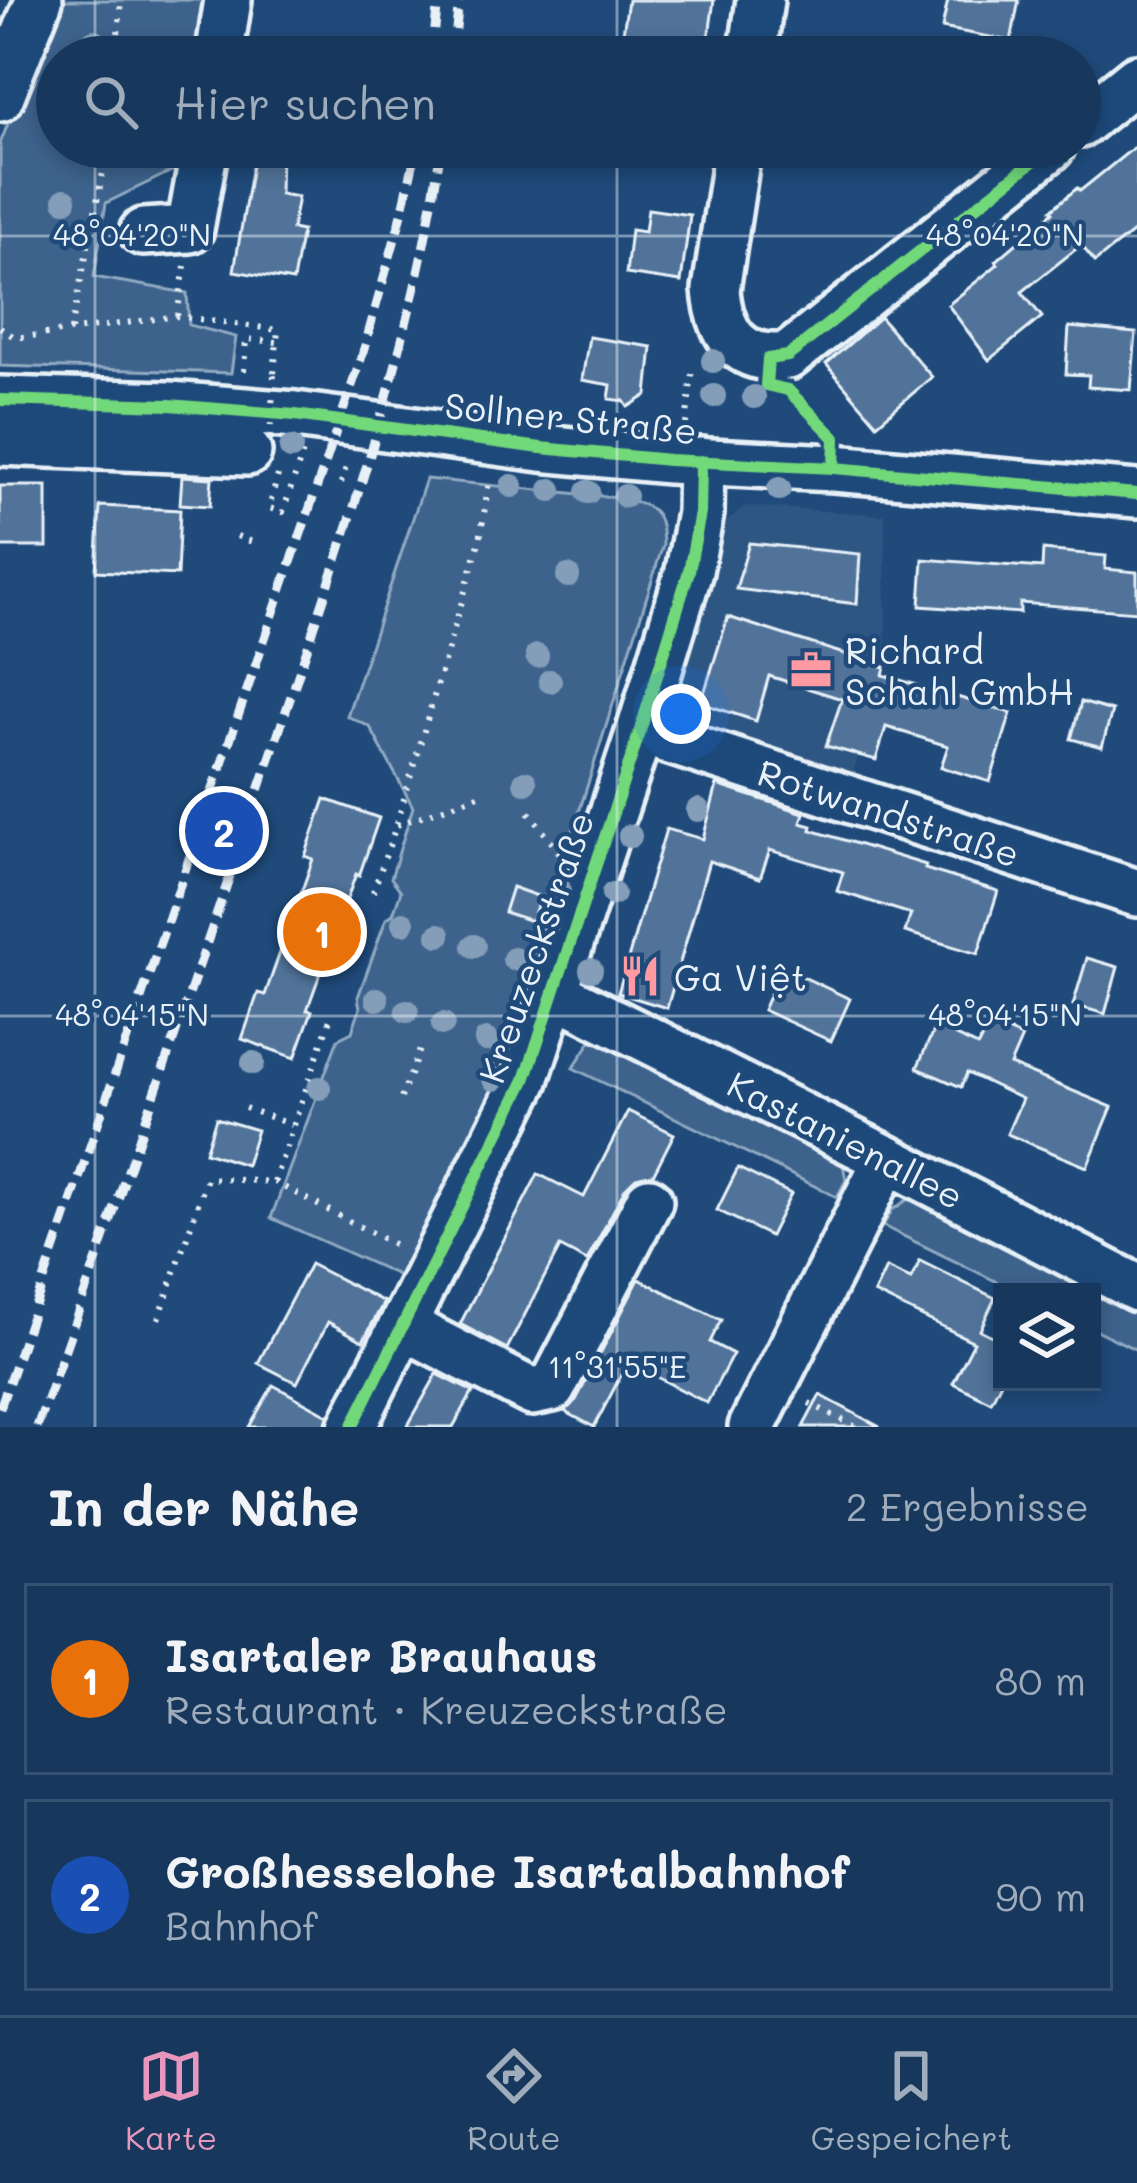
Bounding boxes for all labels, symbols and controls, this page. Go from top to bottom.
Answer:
search box [36,36,1101,168]
icon: search [78,69,144,135]
text: Hier suchen [174,73,436,131]
text: 48°04'20"N [53,214,211,254]
text: 48°04'20"N [926,214,1084,254]
street label: Sollner Straße [443,380,699,454]
place label: Richard Schahl GmbH [845,626,1074,714]
office icon: Richard Schahl GmbH [788,647,834,693]
your location [651,684,711,744]
street label: Rotwandstraße [752,748,1026,876]
pin: 2 [185,786,263,876]
street label: Kreuzeckstraße [467,805,603,1089]
pin: 1 [283,887,361,977]
restaurant icon: Ga Việt [617,953,663,999]
place label: Ga Việt [674,953,807,1000]
text: 48°04'15"N [55,994,209,1034]
text: 48°04'15"N [928,994,1082,1034]
street label: Kastanienallee [720,1059,972,1219]
map controls [993,1283,1101,1391]
button: layers [993,1283,1101,1391]
text: 11°31'55"E [548,1346,686,1386]
text: In der Nähe [48,1472,359,1539]
text: 2 Ergebnisse [846,1480,1089,1531]
text: Isartaler Brauhaus [165,1625,597,1683]
text: 1 [81,1654,99,1705]
text: 80 m [995,1654,1086,1705]
text: Restaurant · Kreuzeckstraße [165,1683,728,1734]
text: Großhesselohe Isartalbahnhof [165,1841,850,1899]
text: 2 [79,1870,101,1921]
text: 90 m [995,1870,1086,1921]
text: Bahnhof [165,1899,317,1950]
tab: Karte [125,2043,217,2158]
tab: Route [467,2043,561,2158]
tab: Gespeichert [811,2043,1012,2158]

